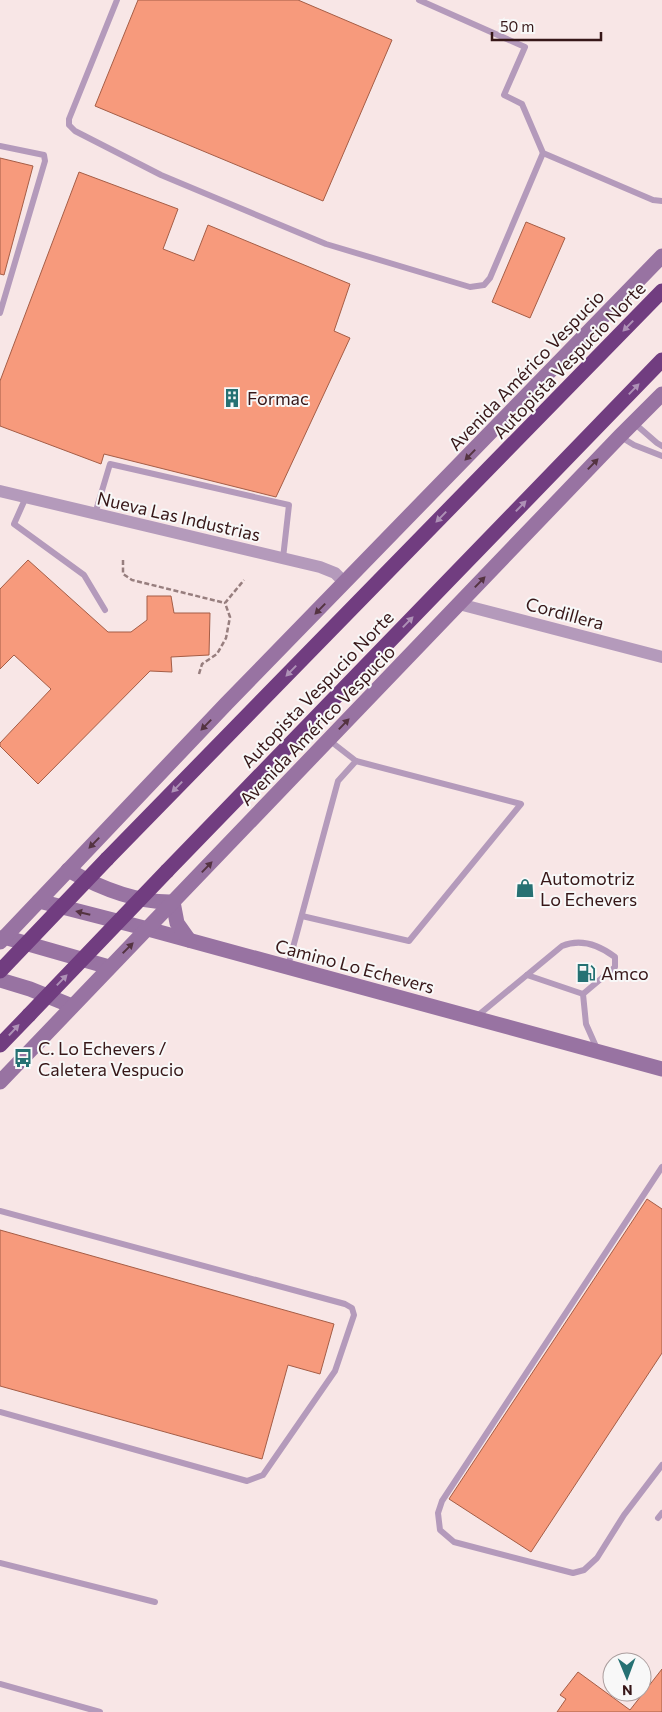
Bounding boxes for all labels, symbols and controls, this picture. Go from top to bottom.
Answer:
scale bar [492,10,601,42]
text: 50 m [500,17,534,35]
street label: Autopista Vespucio Norte [488,277,650,443]
street label: Avenida Américo Vespucio [444,285,608,455]
one-way arrow [622,319,634,331]
one-way arrow [628,383,640,395]
building icon: Formac [221,387,243,409]
place label: Formac [247,387,309,409]
one-way arrow [464,448,476,460]
one-way arrow [587,458,599,470]
street label: Nueva Las Industrias [95,487,263,545]
one-way arrow [515,500,527,512]
one-way arrow [435,511,447,523]
one-way arrow [474,576,486,588]
street label: Cordillera [523,592,607,634]
one-way arrow [314,603,326,615]
street label: Autopista Vespucio Norte [236,606,398,772]
one-way arrow [402,617,414,629]
street label: Avenida Américo Vespucio [235,640,399,810]
one-way arrow [285,665,297,677]
one-way arrow [201,719,213,731]
one-way arrow [338,719,350,731]
one-way arrow [172,781,184,793]
one-way arrow [88,837,100,849]
one-way arrow [201,861,213,873]
place label: Automotriz Lo Echevers [540,867,637,910]
shop icon: Automotriz Lo Echevers [514,877,536,899]
one-way arrow [76,908,91,916]
street label: Camino Lo Echevers [273,934,437,998]
one-way arrow [122,942,134,954]
fuel station icon: Amco [575,962,597,984]
place label: Amco [601,962,649,984]
one-way arrow [56,974,68,986]
one-way arrow [8,1025,20,1037]
place label: C. Lo Echevers / Caletera Vespucio [38,1037,184,1080]
bus stop icon: C. Lo Echevers / Caletera Vespucio [12,1047,34,1069]
north arrow [602,1652,652,1702]
text: N [622,1682,633,1699]

